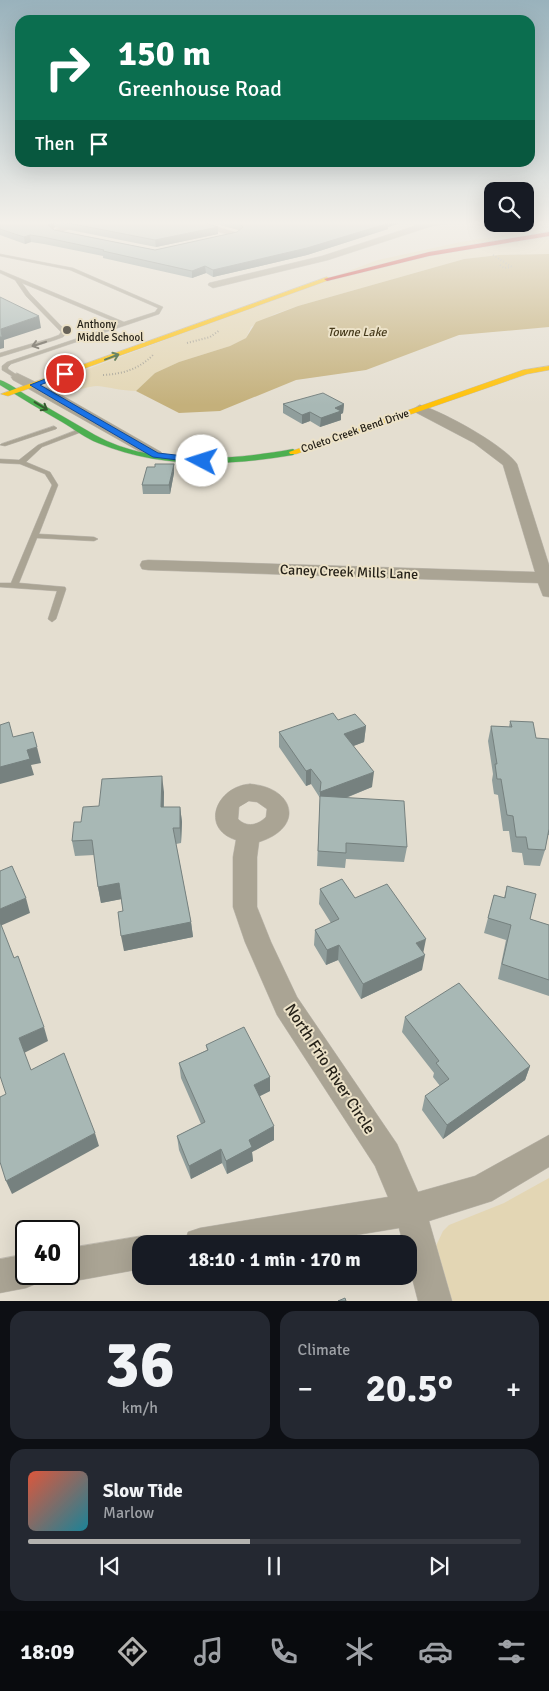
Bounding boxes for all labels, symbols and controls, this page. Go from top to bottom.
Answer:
text: 150 m [118,32,211,75]
icon: right [35,35,100,100]
text: Greenhouse Road [118,75,282,102]
icon: arrive [85,130,113,158]
text: Then [35,132,75,156]
map controls [484,182,534,232]
button: search [484,182,534,232]
place label: Anthony Middle School [77,318,144,344]
marker: Anthony Middle School [61,324,73,336]
water label: Towne Lake [328,325,387,340]
one-way arrow [32,340,47,349]
one-way arrow [104,352,119,361]
pin [44,353,86,395]
icon: arrive [51,360,79,388]
one-way arrow [33,401,48,411]
street label: Coleto Creek Bend Drive [299,406,411,456]
position arrow [175,434,227,486]
street label: Caney Creek Mills Lane [280,561,418,583]
street label: North Frio River Circle [280,1000,380,1138]
speed limit sign: 40 [15,1220,80,1285]
text: 18:10 · 1 min · 170 m [188,1248,361,1272]
text: 36 [105,1325,175,1405]
text: Climate [298,1340,350,1360]
text: 20.5° [365,1365,453,1412]
text: − [298,1372,313,1406]
text: + [506,1372,521,1406]
text: km/h [122,1398,158,1418]
text: Slow Tide [103,1479,183,1503]
text: Marlow [103,1503,154,1523]
icon: previous [96,1552,124,1580]
icon: pause [260,1552,288,1580]
icon: next [425,1552,453,1580]
icon: directions [115,1634,150,1669]
icon: music [191,1634,226,1669]
icon: phone [266,1634,301,1669]
icon: climate [342,1634,377,1669]
icon: car [418,1634,453,1669]
icon: filters [494,1634,529,1669]
text: 18:09 [20,1638,74,1665]

